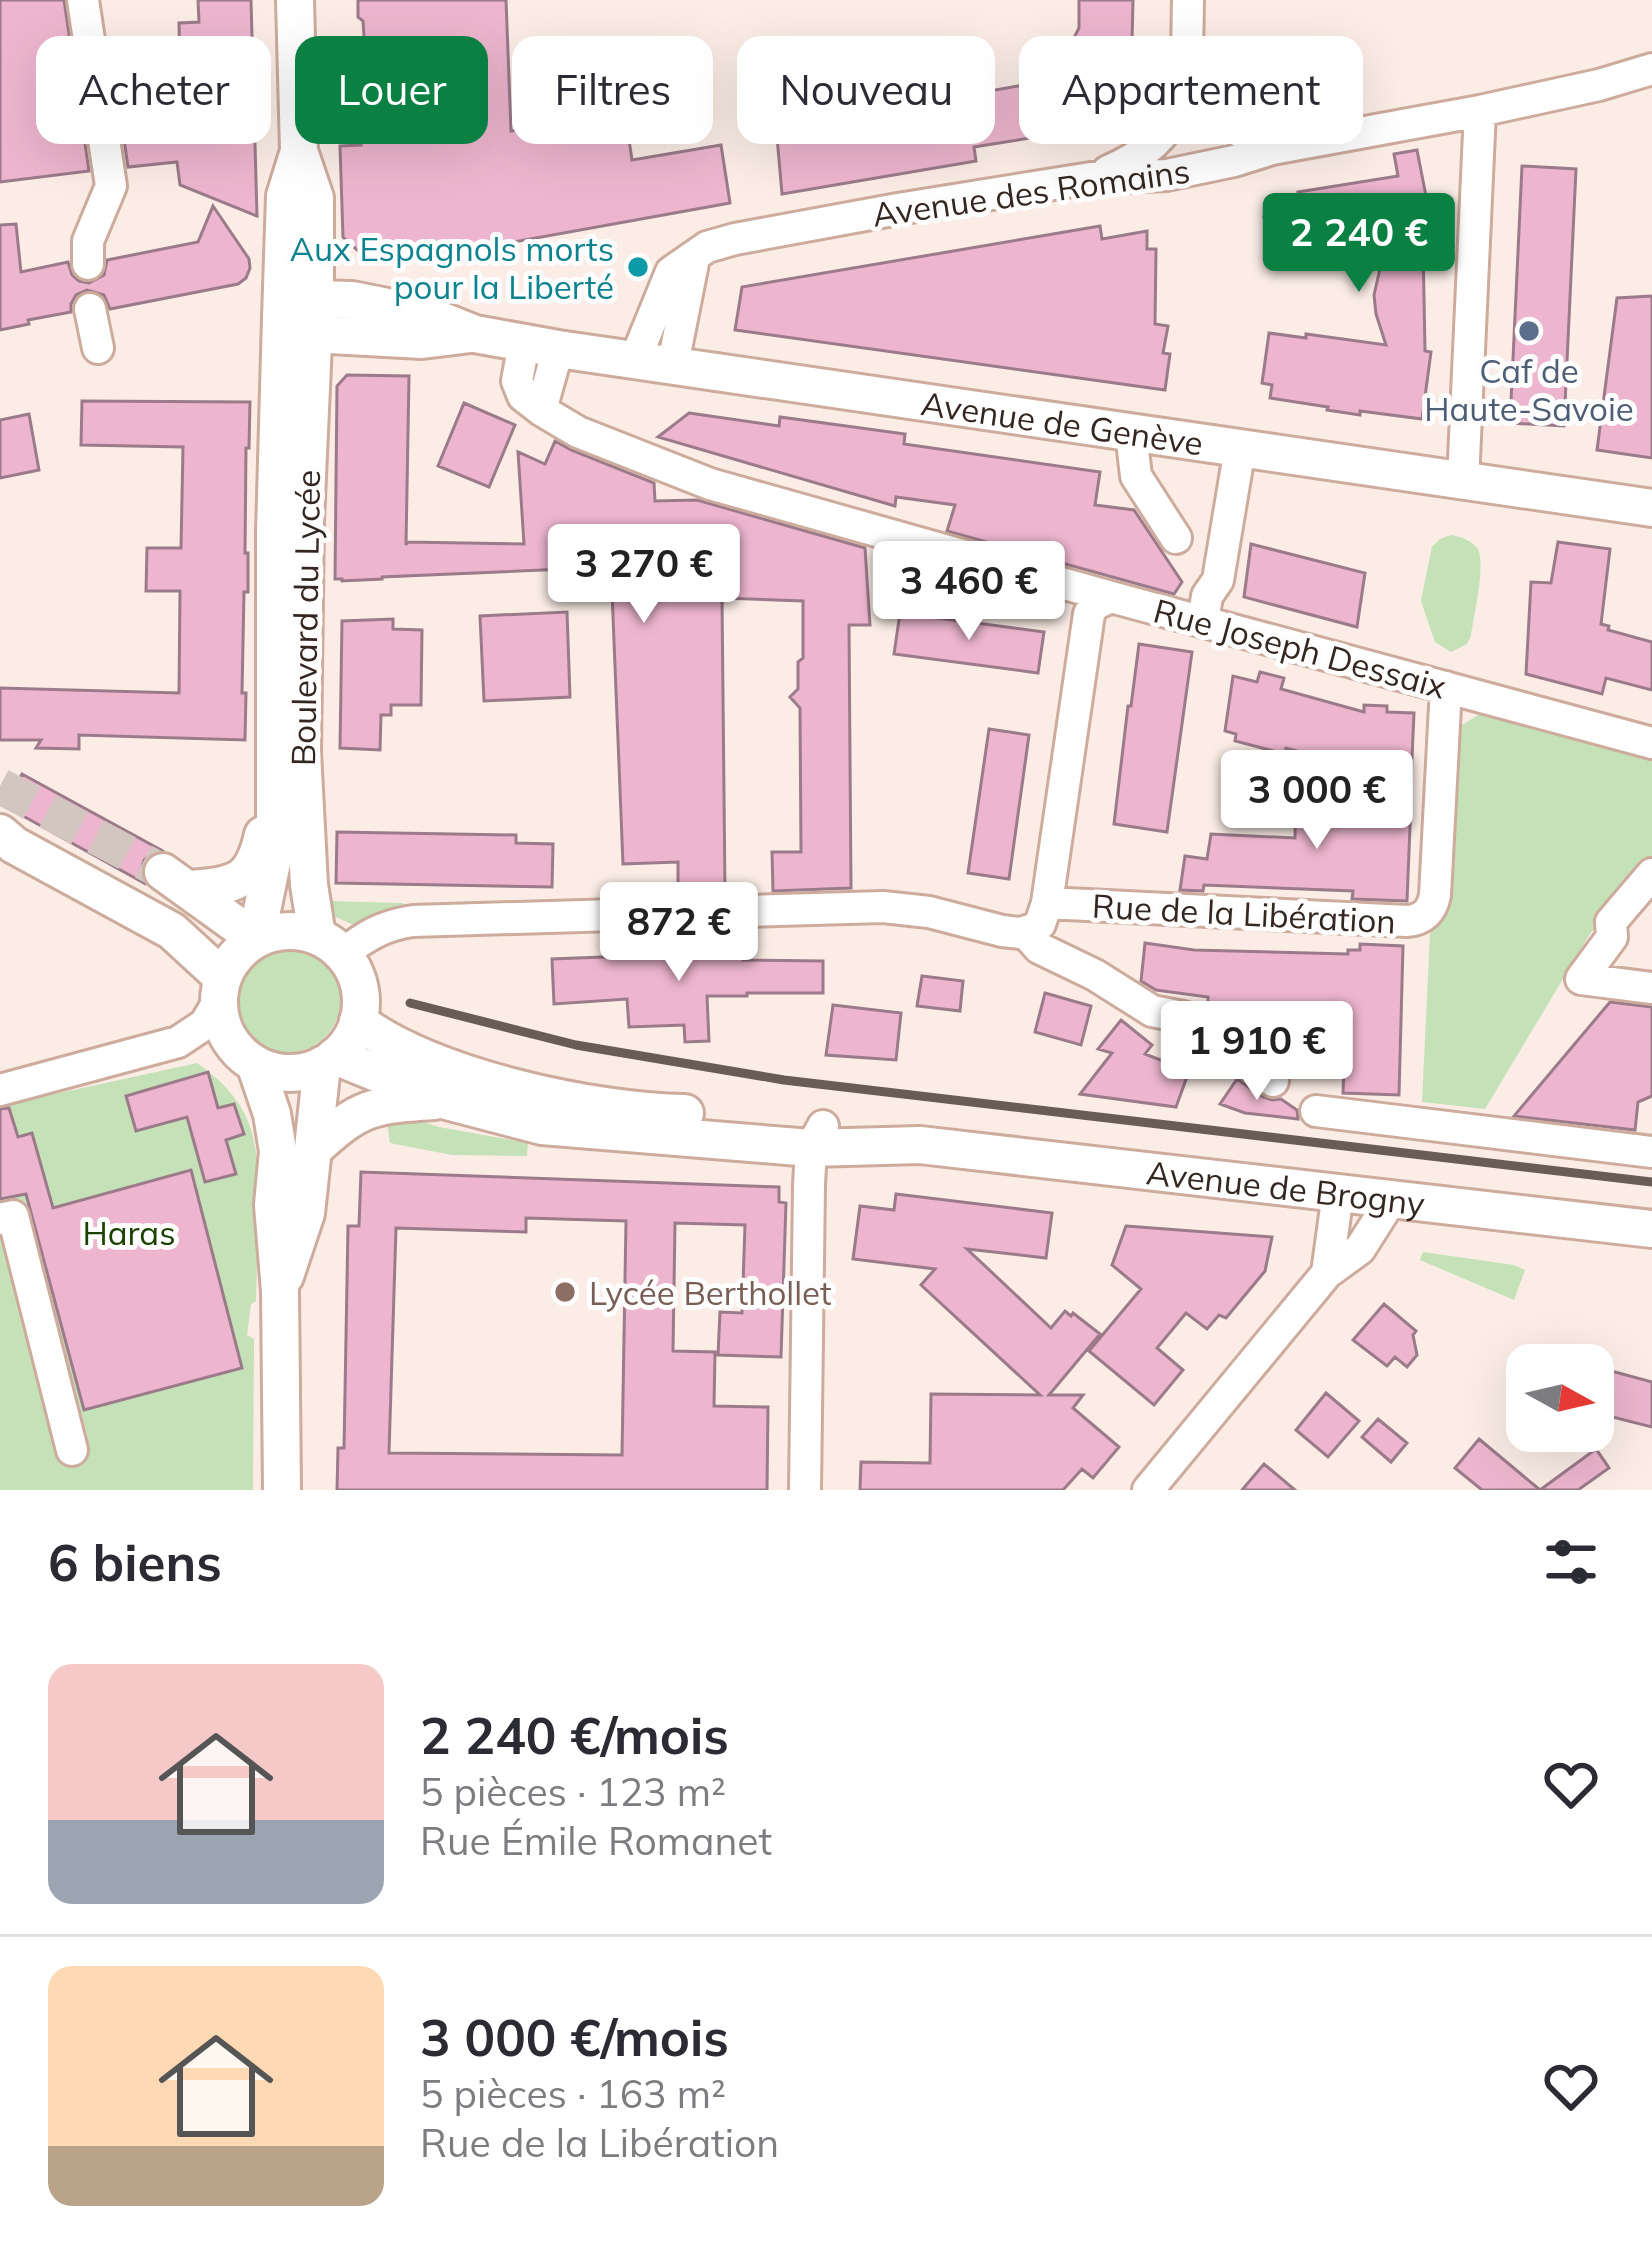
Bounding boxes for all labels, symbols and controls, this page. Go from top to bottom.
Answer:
chip: Acheter [36,36,271,144]
chip: Louer [295,36,488,144]
chip: Filtres [512,36,713,144]
chip: Nouveau [737,36,995,144]
chip: Appartement [1019,36,1363,144]
street label: Avenue des Romains [870,149,1192,235]
pin: 2 240 € [1248,193,1470,295]
text: 2 240 € [1290,207,1428,256]
place label: Aux Espagnols morts pour la Liberté [290,228,614,307]
marker: Aux Espagnols morts pour la Liberté [625,254,651,280]
marker: Caf de Haute-Savoie [1516,318,1542,344]
place label: Caf de Haute-Savoie [1424,350,1634,429]
street label: Avenue de Genève [919,382,1206,463]
street label: Boulevard du Lycée [282,470,328,766]
pin: 3 270 € [533,524,755,626]
text: 3 270 € [575,538,713,587]
pin: 3 460 € [858,541,1080,643]
text: 3 460 € [900,555,1038,604]
street label: Rue Joseph Dessaix [1149,589,1451,707]
pin: 3 000 € [1206,750,1428,852]
text: 3 000 € [1248,764,1386,813]
pin: 872 € [595,882,763,984]
street label: Rue de la Libération [1091,885,1397,941]
text: 872 € [627,896,731,945]
pin: 1 910 € [1146,1001,1368,1103]
text: 1 910 € [1188,1015,1326,1064]
street label: Avenue de Brogny [1144,1151,1427,1223]
park label: Haras [82,1212,176,1253]
place label: Lycée Berthollet [589,1272,832,1313]
marker: Lycée Berthollet [552,1279,578,1305]
north arrow [1506,1344,1614,1452]
map controls [1506,1344,1614,1452]
icon: filters [1538,1529,1604,1595]
text: 6 biens [48,1530,222,1594]
text: 2 240 €/mois [420,1703,729,1767]
icon: home [144,1712,288,1856]
icon: heart [1538,1751,1604,1817]
text: 5 pièces · 123 m² [420,1767,726,1816]
text: Rue Émile Romanet [420,1816,772,1865]
text: 3 000 €/mois [420,2005,729,2069]
icon: home [144,2014,288,2158]
icon: heart [1538,2053,1604,2119]
text: 5 pièces · 163 m² [420,2069,726,2118]
text: Rue de la Libération [420,2118,779,2167]

